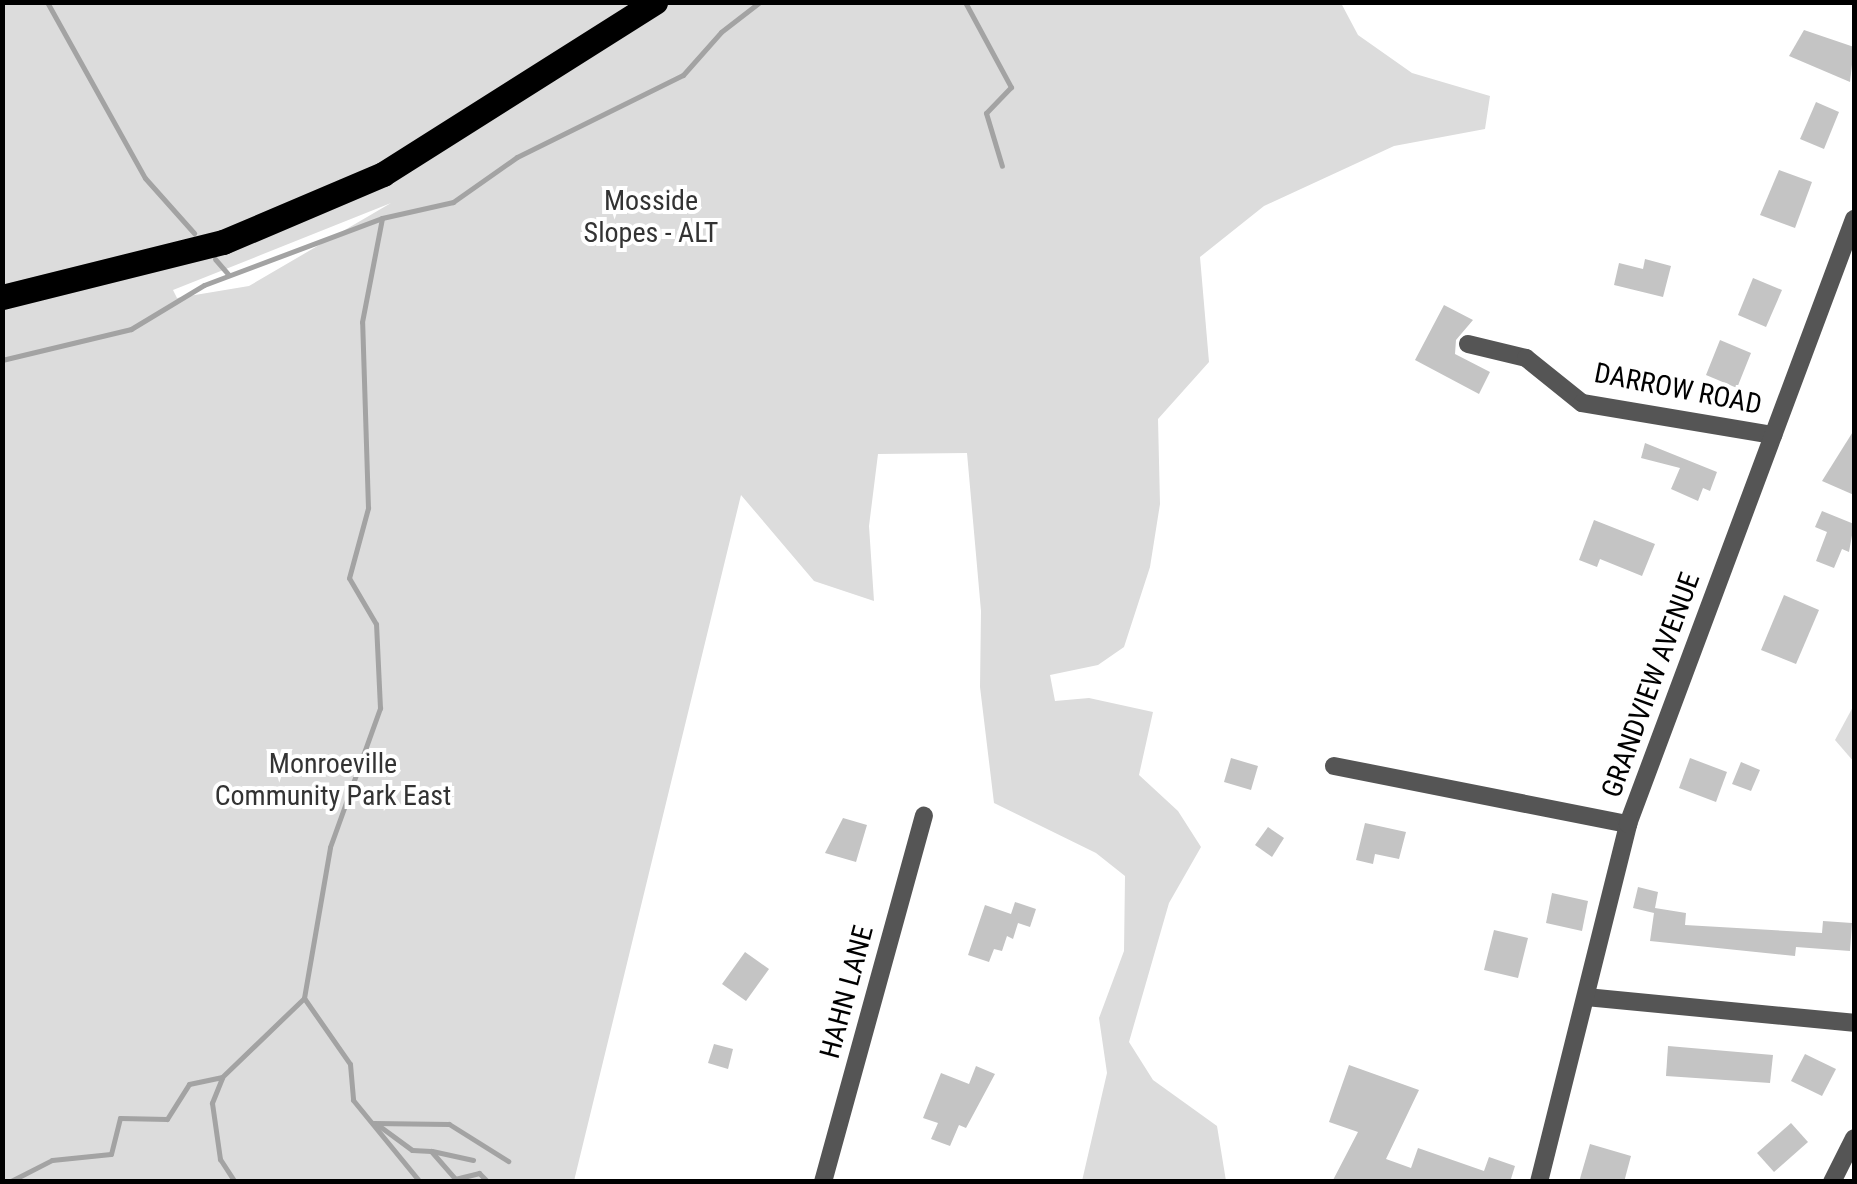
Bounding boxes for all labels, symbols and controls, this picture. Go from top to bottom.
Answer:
park label: Mosside Slopes - ALT [584,184,718,250]
street label: DARROW ROAD [1592,356,1764,422]
street label: GRANDVIEW AVENUE [1595,568,1707,802]
park label: Monroeville Community Park East [215,747,451,813]
street label: HAHN LANE [813,922,881,1062]

